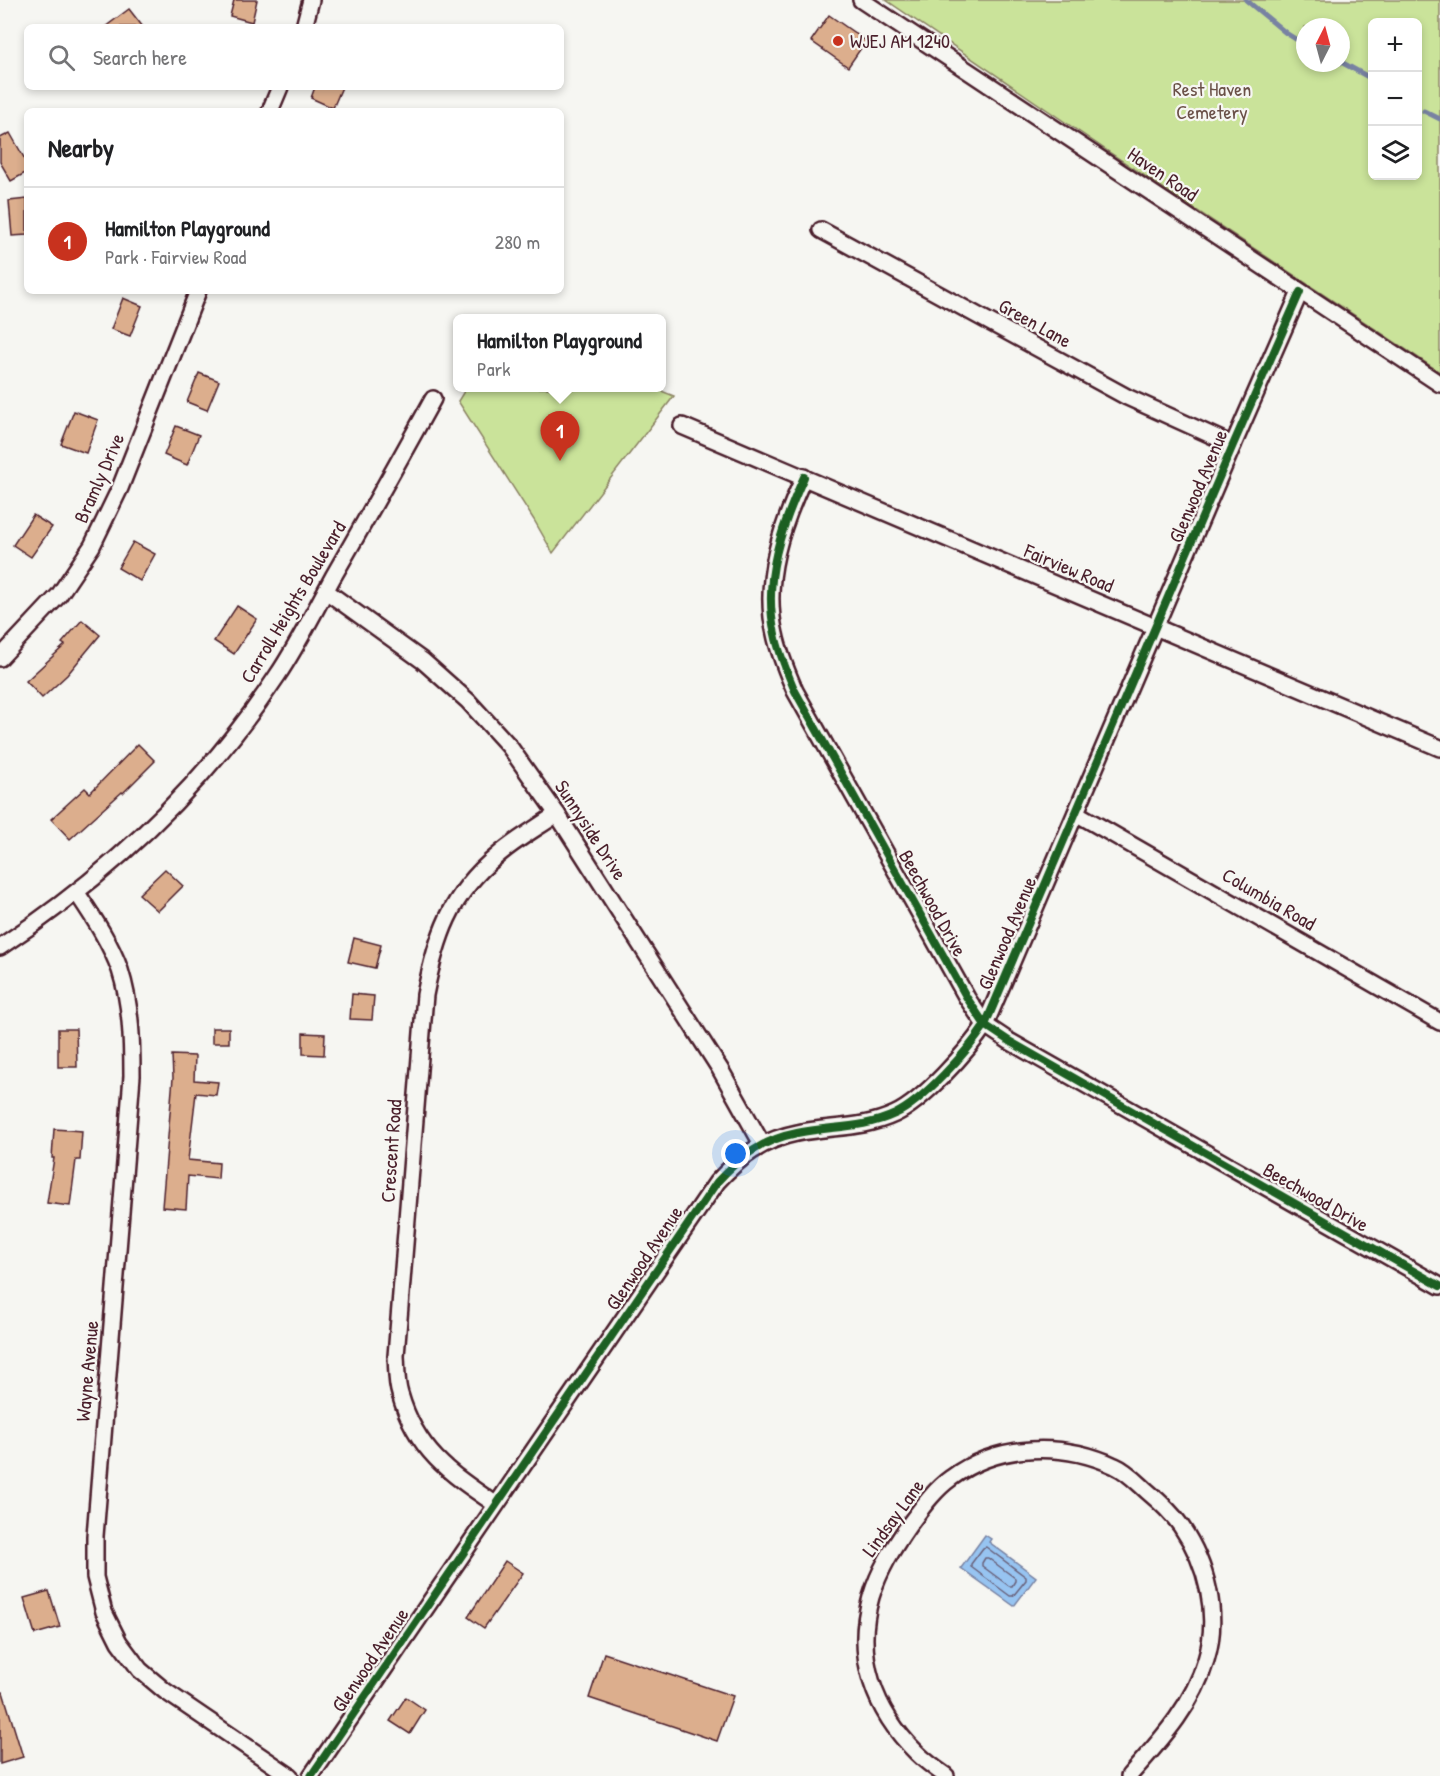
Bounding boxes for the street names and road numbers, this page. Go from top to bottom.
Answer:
street label: Haven Road [1123,140,1204,207]
street label: Green Lane [994,292,1076,354]
street label: Glenwood Avenue [1162,425,1234,547]
street label: Bramly Drive [67,429,130,527]
street label: Carroll Heights Boulevard [233,516,352,688]
street label: Fairview Road [1019,536,1118,599]
street label: Sunnyside Drive [549,775,634,885]
street label: Beechwood Drive [893,845,974,961]
street label: Columbia Road [1218,861,1321,936]
street label: Glenwood Avenue [971,872,1043,994]
street label: Crescent Road [373,1098,408,1203]
street label: Beechwood Drive [1259,1155,1374,1238]
street label: Glenwood Avenue [599,1200,688,1315]
street label: Wayne Avenue [69,1319,104,1422]
street label: Lindsay Lane [855,1473,930,1562]
street label: Glenwood Avenue [325,1602,414,1717]

